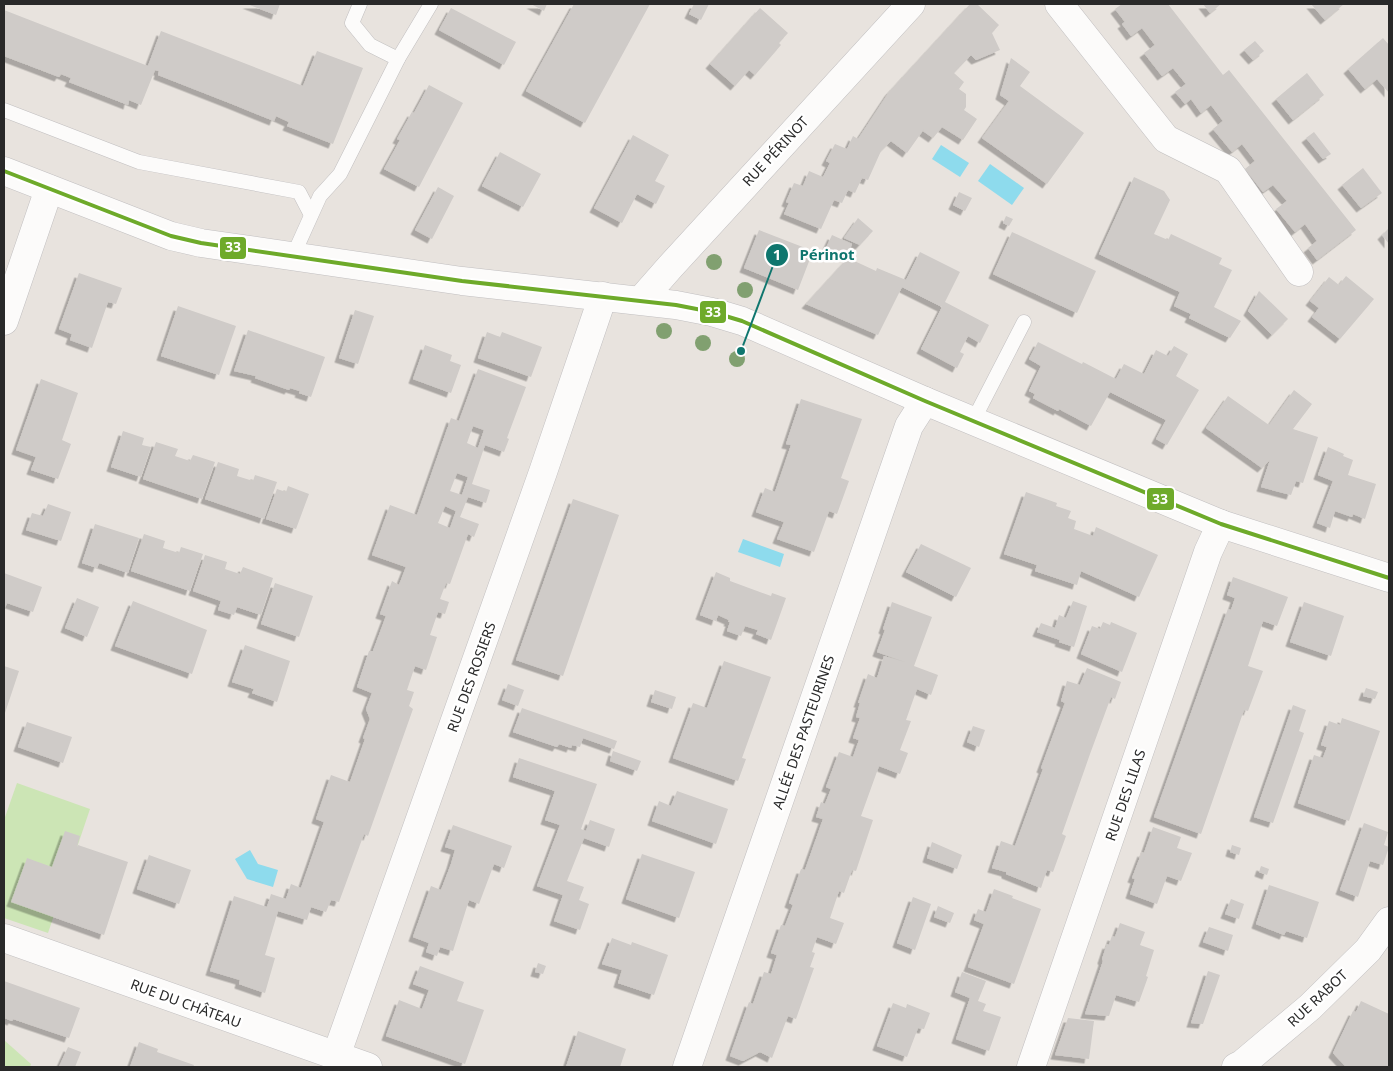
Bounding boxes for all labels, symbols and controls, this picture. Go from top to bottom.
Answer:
street label: RUE PÉRINOT [738,112,812,190]
line badge: 33 [219,236,247,260]
text: 33 [225,237,241,256]
callout: Périnot [764,240,864,270]
text: 1 [773,244,781,264]
text: Périnot [799,244,855,264]
line badge: 33 [699,300,727,324]
text: 33 [705,302,721,321]
line badge: 33 [1146,487,1175,511]
text: 33 [1152,489,1168,508]
street label: RUE DES ROSIERS [442,619,500,735]
street label: ALLÉE DES PASTEURINES [768,652,838,812]
street label: RUE DES LILAS [1100,746,1150,843]
street label: RUE RABOT [1283,965,1351,1031]
street label: RUE DU CHÂTEAU [128,974,244,1032]

